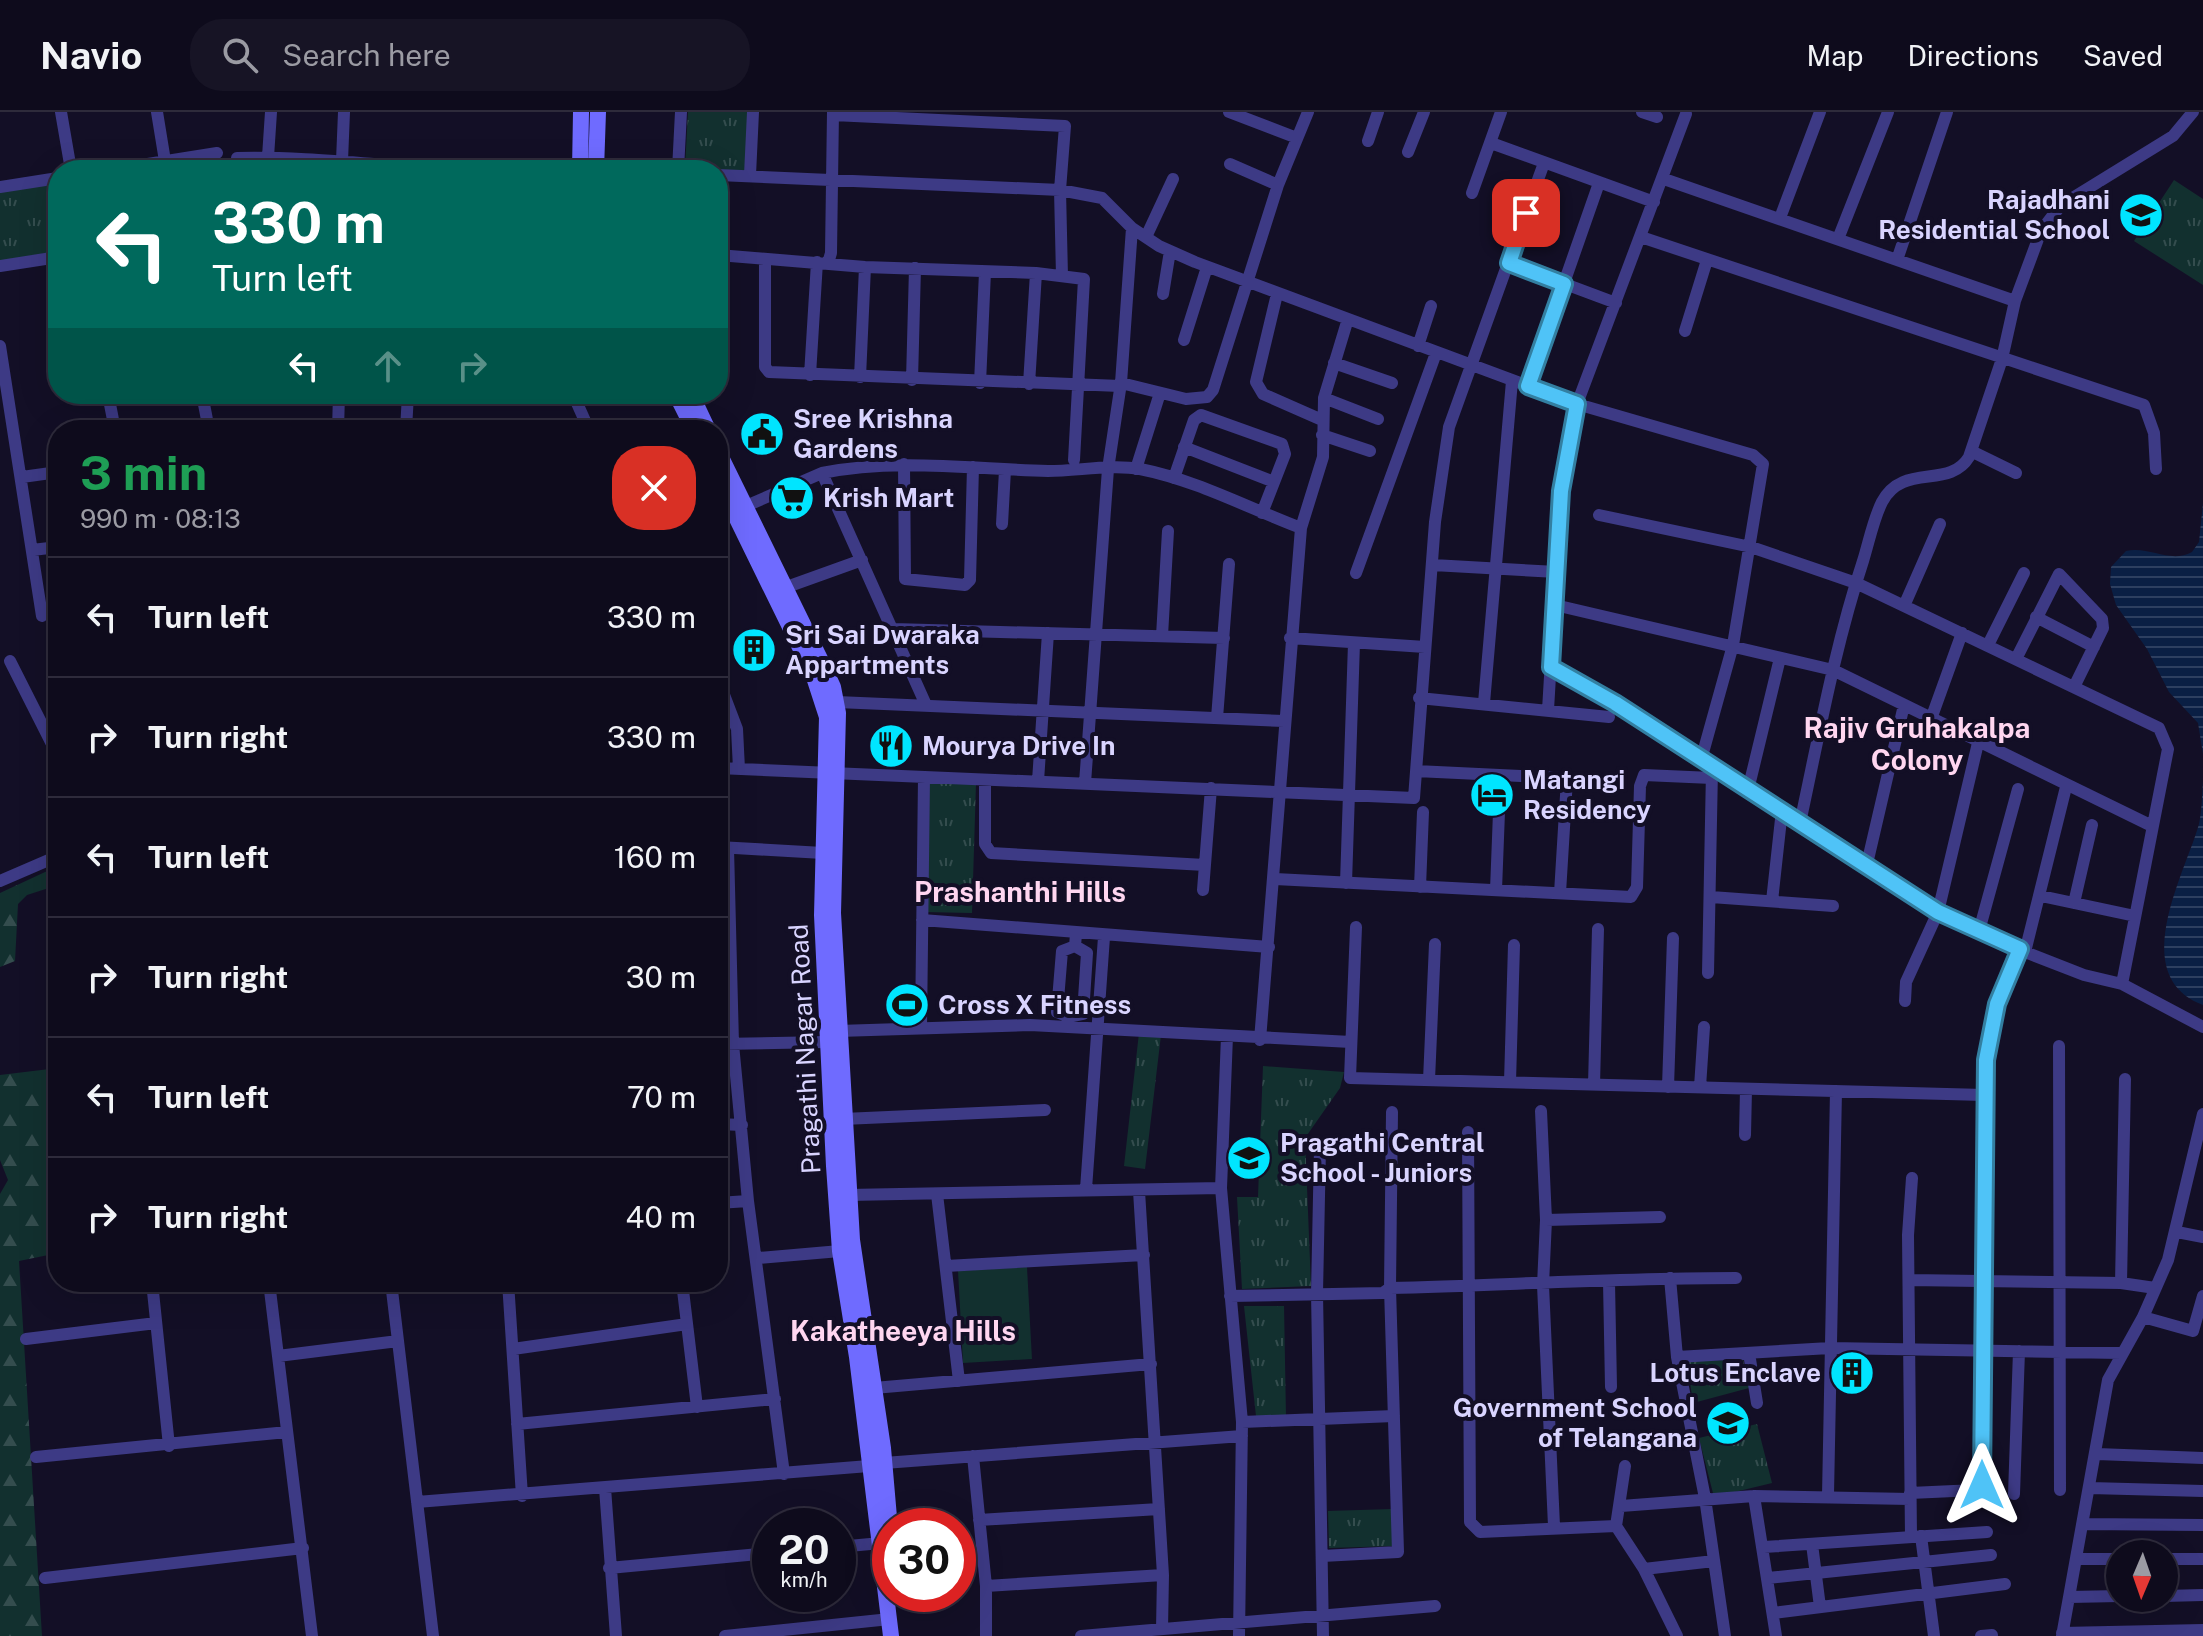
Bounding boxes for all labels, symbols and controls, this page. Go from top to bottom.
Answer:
search box [190,19,750,91]
text: Navio [40,33,142,78]
icon: search [218,33,262,77]
text: Search here [282,37,451,73]
text: Map [1807,39,1863,72]
text: Directions [1907,39,2039,72]
text: Saved [2083,39,2163,72]
pin [1492,179,1560,247]
place label: Rajadhani Residential School [1878,184,2110,245]
text: 330 m [212,190,385,256]
icon: arrive [1504,191,1548,235]
school or university icon: Rajadhani Residential School [2117,191,2165,239]
icon: left [80,192,184,296]
text: Turn left [212,257,353,299]
icon: left [282,344,326,388]
icon: ahead [366,344,410,388]
icon: right [450,344,494,388]
place label: Sree Krishna Gardens [793,403,953,464]
public building icon: Sree Krishna Gardens [738,410,786,458]
text: 3 min [80,444,207,501]
button: close [612,446,696,530]
supermarket icon: Krish Mart [768,474,816,522]
place label: Krish Mart [823,482,954,513]
text: 990 m · 08:13 [80,503,241,534]
icon: left [80,595,124,639]
text: Turn left [148,599,269,635]
text: 330 m [607,599,696,635]
place label: Sri Sai Dwaraka Appartments [785,619,980,680]
building icon: Sri Sai Dwaraka Appartments [730,626,778,674]
district label: Rajiv Gruhakalpa Colony [1804,711,2030,776]
icon: right [80,715,124,759]
text: Turn right [148,719,288,755]
text: 330 m [607,719,696,755]
restaurant icon: Mourya Drive In [867,722,915,770]
place label: Mourya Drive In [922,730,1115,761]
place label: Matangi Residency [1523,764,1651,825]
hotel icon: Matangi Residency [1468,771,1516,819]
icon: left [80,835,124,879]
text: Turn left [148,839,269,875]
text: 160 m [614,839,696,875]
district label: Prashanthi Hills [914,875,1126,908]
street label: Pragathi Nagar Road [782,923,827,1175]
icon: right [80,955,124,999]
text: Turn right [148,959,288,995]
text: 30 m [626,959,696,995]
sports icon: Cross X Fitness [883,981,931,1029]
place label: Cross X Fitness [938,989,1131,1020]
icon: left [80,1075,124,1119]
text: Turn left [148,1079,269,1115]
text: 70 m [627,1079,696,1115]
place label: Pragathi Central School - Juniors [1280,1127,1485,1188]
school or university icon: Pragathi Central School - Juniors [1225,1134,1273,1182]
icon: right [80,1195,124,1239]
text: Turn right [148,1199,288,1235]
text: 40 m [626,1199,696,1235]
district label: Kakatheeya Hills [790,1314,1016,1347]
building icon: Lotus Enclave [1828,1349,1876,1397]
place label: Lotus Enclave [1649,1357,1821,1388]
place label: Government School of Telangana [1453,1392,1697,1453]
school or university icon: Government School of Telangana [1704,1399,1752,1447]
position arrow [1940,1443,2024,1527]
speed limit sign: 30 [872,1508,976,1612]
text: 20 [778,1526,830,1573]
north arrow [2106,1540,2178,1612]
map controls [2106,1540,2178,1612]
text: km/h [780,1568,828,1592]

